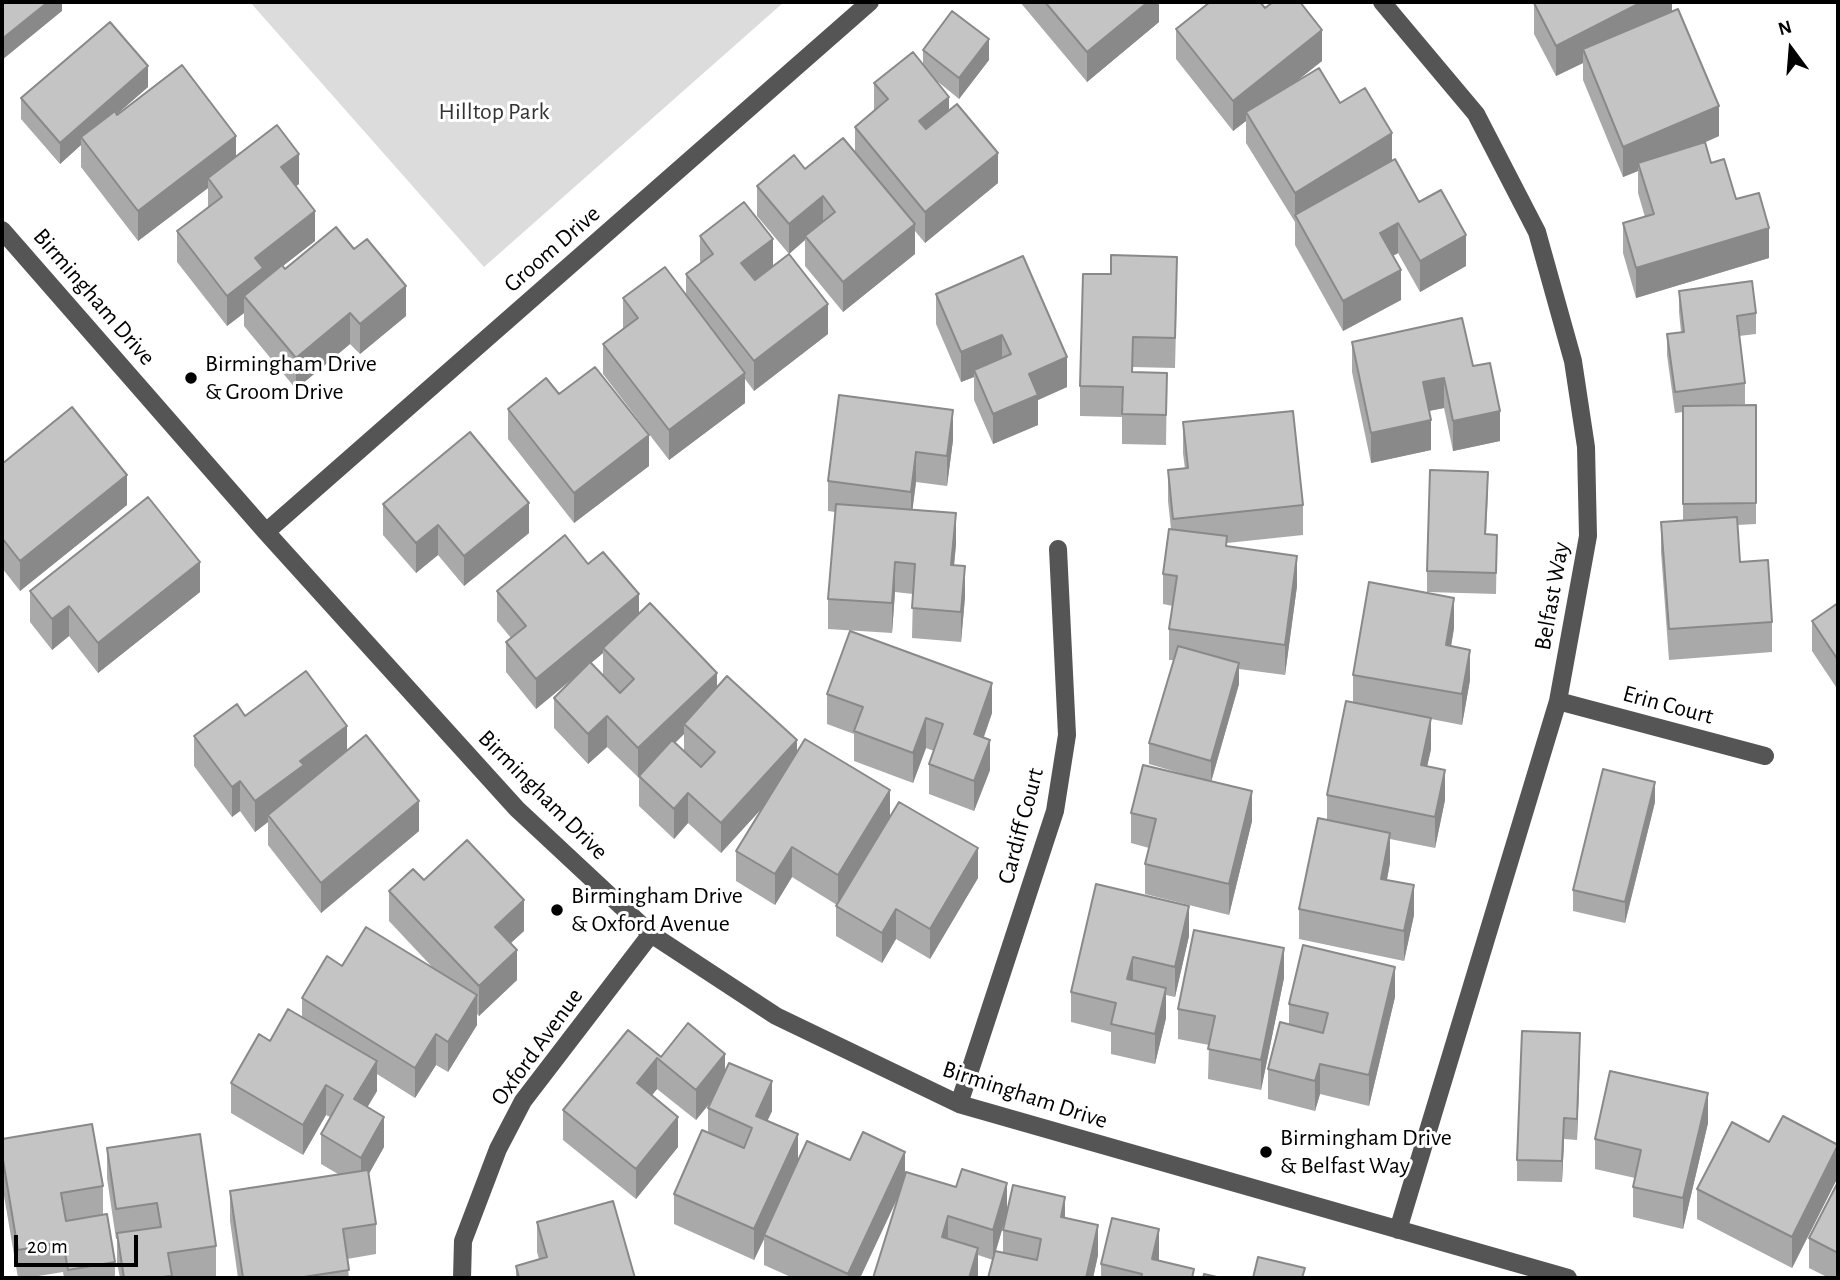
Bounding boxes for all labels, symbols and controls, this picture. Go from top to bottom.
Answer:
north arrow [1756,14,1826,84]
text: N [1776,17,1794,39]
park label: Hilltop Park [439,98,549,126]
street label: Groom Drive [498,199,606,299]
street label: Birmingham Drive [27,223,161,371]
place label: Birmingham Drive & Groom Drive [205,350,377,406]
marker: Birmingham Drive & Groom Drive [183,370,199,386]
street label: Belfast Way [1528,540,1576,652]
street label: Erin Court [1620,679,1716,731]
street label: Birmingham Drive [472,724,614,866]
street label: Cardiff Court [992,765,1050,887]
place label: Birmingham Drive & Oxford Avenue [571,882,743,938]
marker: Birmingham Drive & Oxford Avenue [549,902,565,918]
street label: Oxford Avenue [485,983,589,1111]
street label: Birmingham Drive [939,1055,1111,1135]
place label: Birmingham Drive & Belfast Way [1280,1124,1452,1180]
marker: Birmingham Drive & Belfast Way [1258,1144,1274,1160]
scale bar [18,1220,142,1264]
text: 20 m [27,1236,68,1257]

